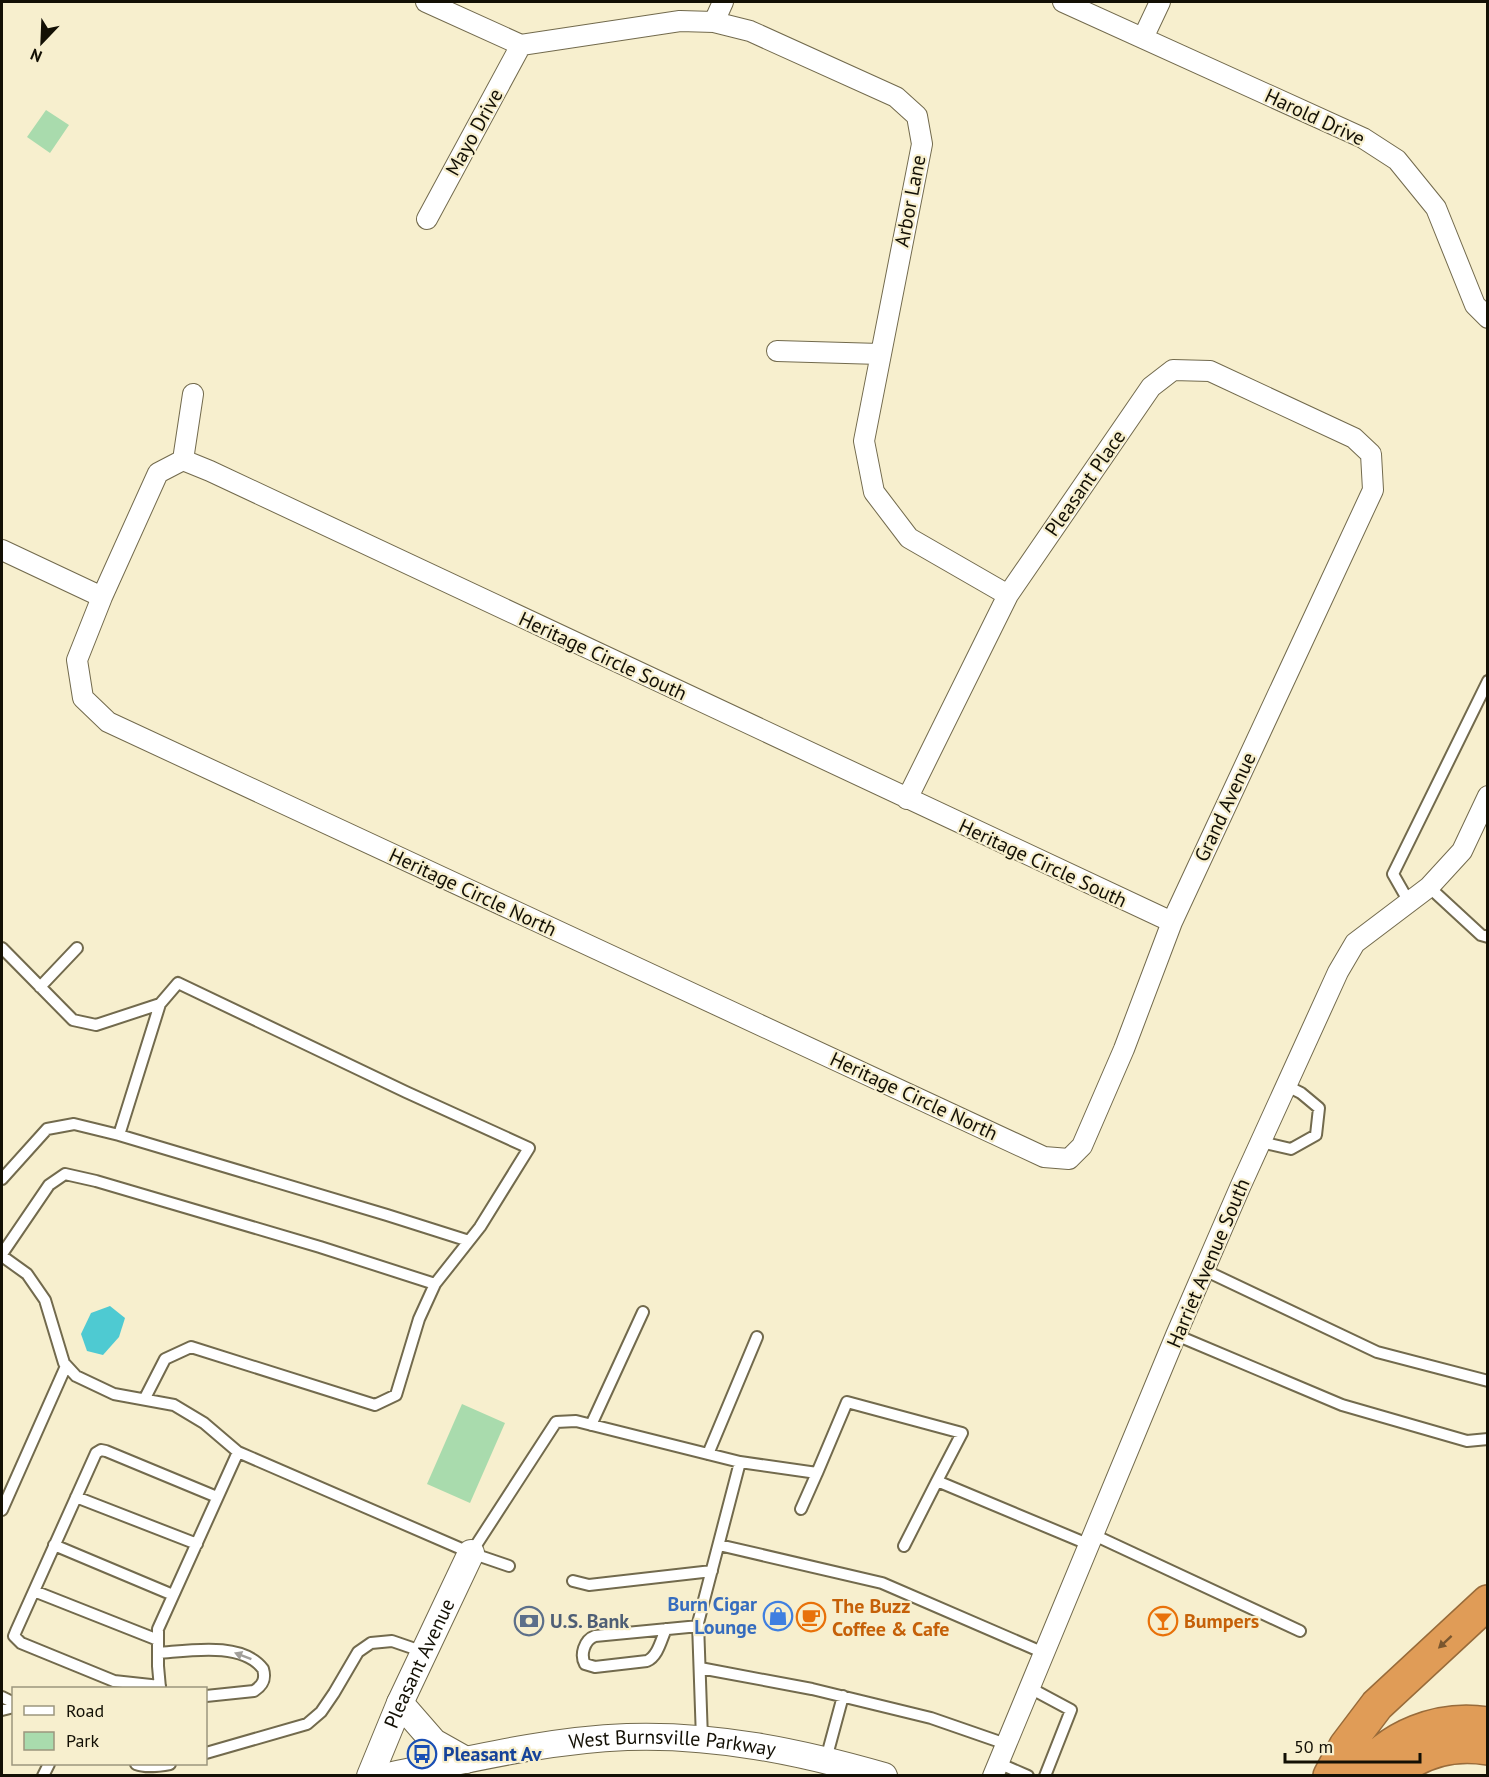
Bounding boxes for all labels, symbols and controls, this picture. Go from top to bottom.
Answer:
north arrow [12,12,72,72]
text: N [27,45,45,67]
street label: Harold Drive [1261,82,1369,152]
street label: Mayo Drive [439,84,509,180]
street label: Arbor Lane [888,153,932,249]
street label: Pleasant Place [1039,425,1131,541]
street label: Heritage Circle South [515,606,691,706]
street label: Grand Avenue [1188,748,1262,866]
street label: Heritage Circle South [955,813,1131,913]
street label: Heritage Circle North [385,842,561,942]
street label: Heritage Circle North [826,1046,1002,1146]
street label: Harriet Avenue South [1161,1174,1255,1352]
place label: Burn Cigar Lounge [667,1591,757,1640]
place label: The Buzz Coffee & Cafe [832,1593,949,1642]
street label: Pleasant Avenue [378,1594,461,1732]
shop icon: Burn Cigar Lounge [762,1600,794,1632]
cafe icon: The Buzz Coffee & Cafe [795,1601,827,1633]
bank icon: U.S. Bank [513,1605,545,1637]
bar icon: Bumpers [1147,1605,1179,1637]
place label: U.S. Bank [550,1608,629,1634]
place label: Bumpers [1184,1608,1259,1634]
one-way arrow [1438,1635,1453,1648]
one-way arrow [233,1650,251,1660]
legend [12,1687,207,1765]
text: Road [66,1699,104,1722]
street label: West Burnsville Parkway [567,1724,779,1763]
scale bar [1285,1726,1420,1764]
text: Park [66,1729,99,1752]
text: 50 m [1294,1735,1333,1758]
bus stop icon: Pleasant Av [406,1738,438,1770]
place label: Pleasant Av [443,1741,542,1767]

